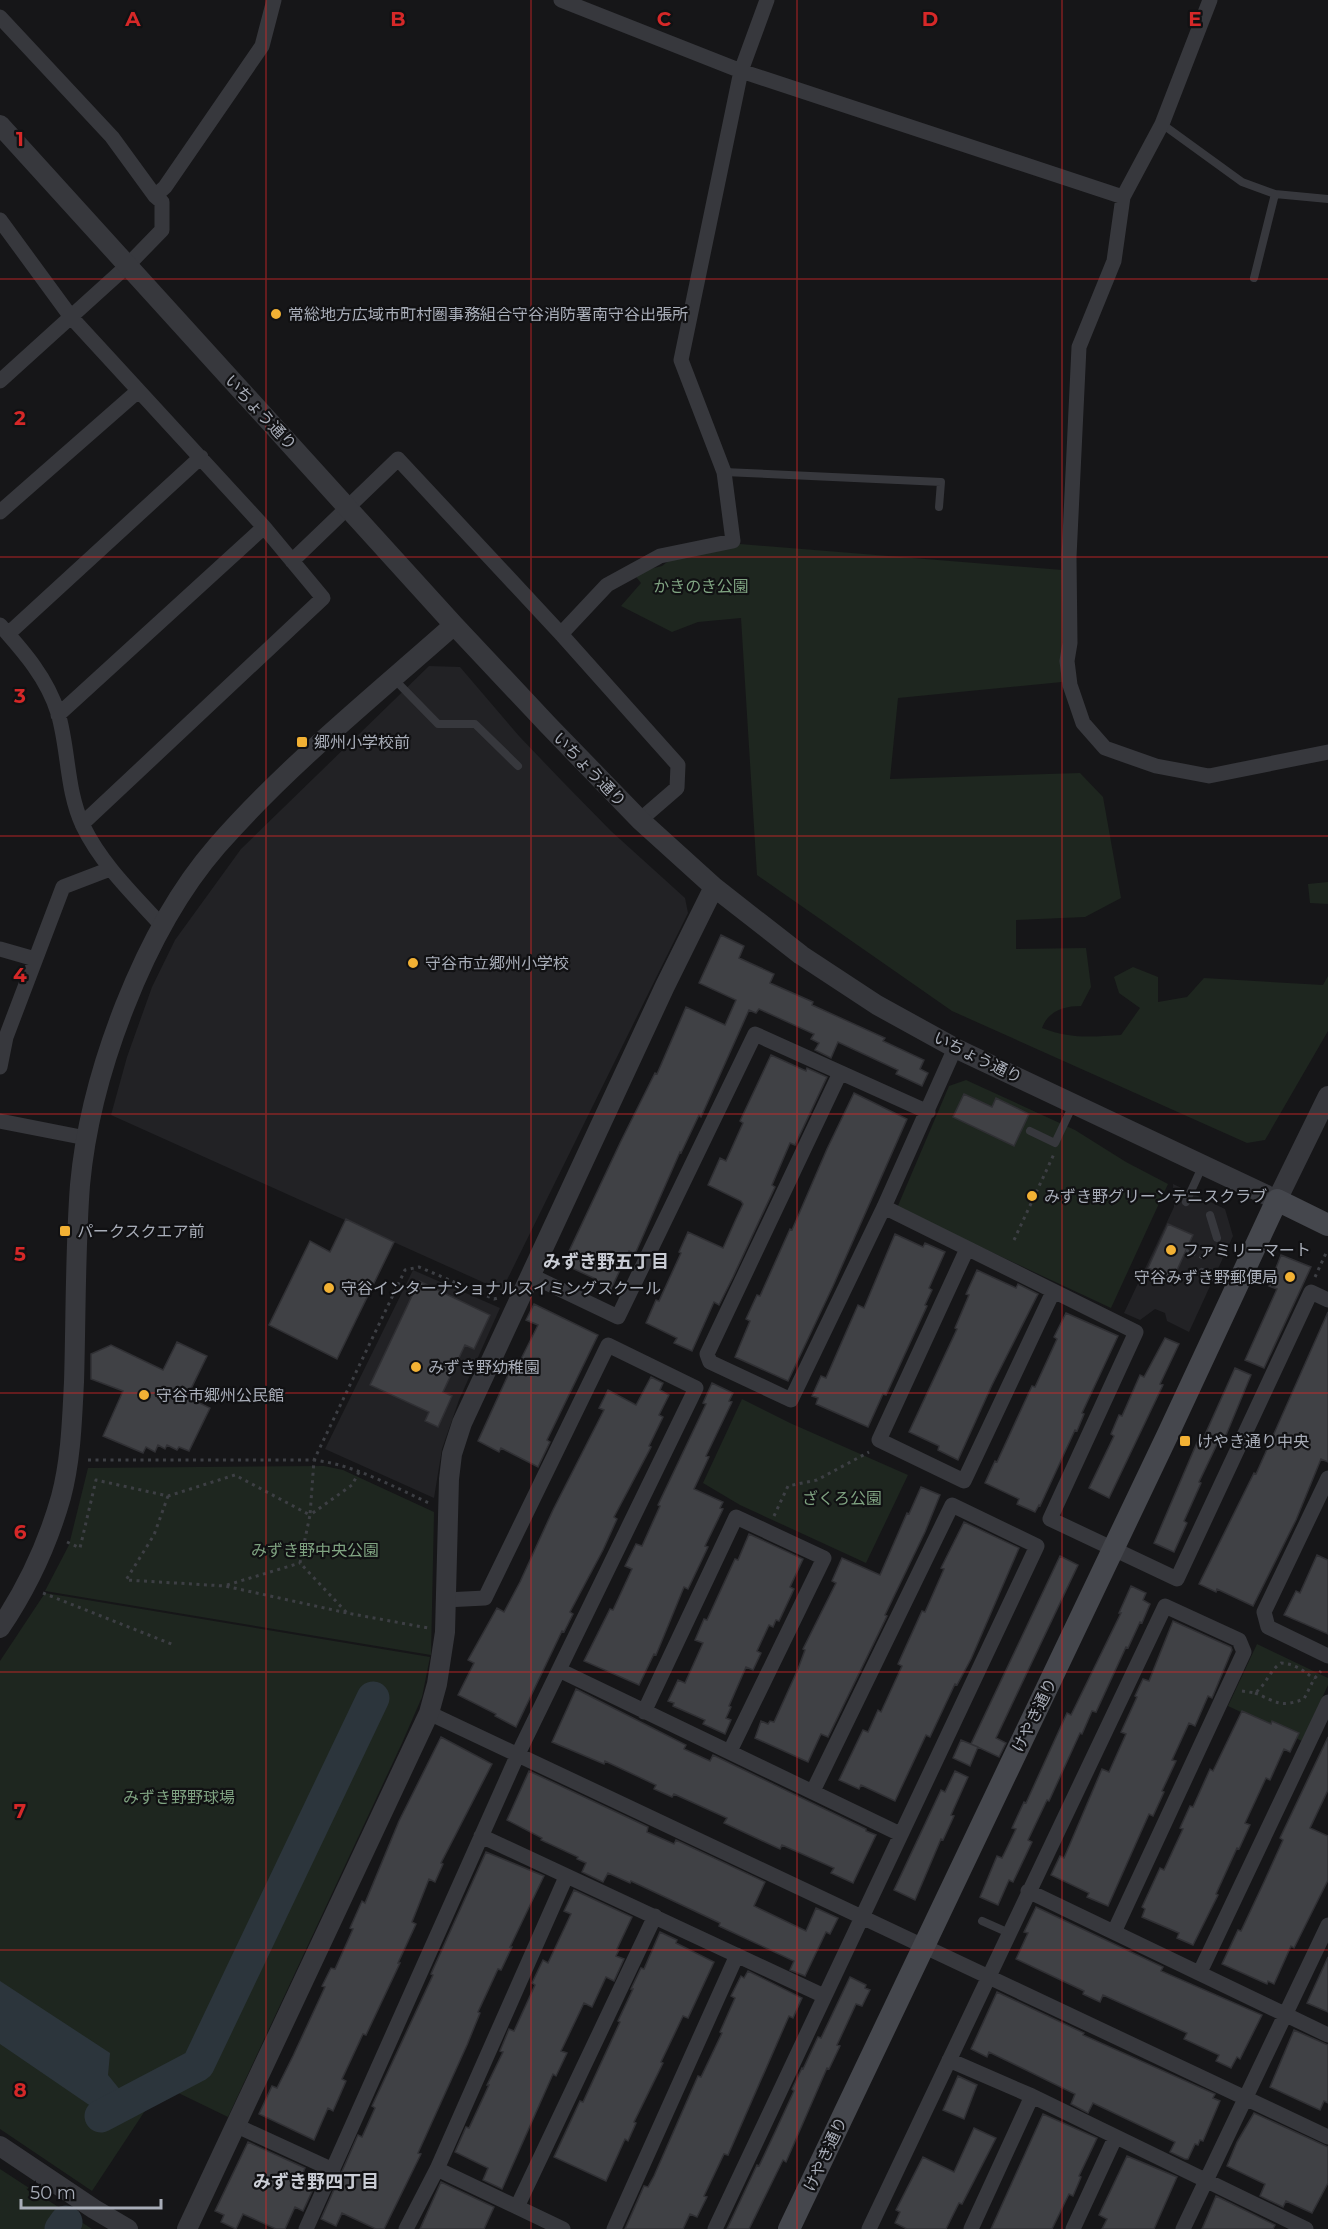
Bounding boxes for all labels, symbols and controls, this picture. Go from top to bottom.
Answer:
text: A [124,7,141,31]
text: B [390,7,406,31]
text: C [657,7,672,31]
text: D [922,7,938,31]
text: E [1188,7,1202,31]
text: 1 [16,127,24,151]
place label: 常総地方広域市町村圏事務組合守谷消防署南守谷出張所 [288,305,688,324]
marker: 常総地方広域市町村圏事務組合守谷消防署南守谷出張所 [269,307,283,321]
street label: いちょう通り [221,371,300,454]
text: 2 [14,406,26,430]
park label: かきのき公園 [653,577,749,596]
text: 3 [13,684,26,708]
street label: いちょう通り [549,728,630,810]
place label: 郷州小学校前 [314,733,410,752]
marker: 郷州小学校前 [295,735,309,749]
place label: 守谷市立郷州小学校 [425,954,569,973]
marker: 守谷市立郷州小学校 [406,956,420,970]
text: 4 [13,963,27,987]
street label: いちょう通り [930,1028,1025,1087]
place label: みずき野グリーンテニスクラブ [1044,1187,1267,1206]
marker: みずき野グリーンテニスクラブ [1025,1189,1039,1203]
place label: パークスクエア前 [77,1222,205,1241]
marker: パークスクエア前 [58,1224,72,1238]
place label: ファミリーマート [1183,1241,1311,1260]
text: 5 [14,1242,26,1266]
marker: ファミリーマート [1164,1243,1178,1257]
district label: みずき野五丁目 [543,1251,669,1273]
place label: 守谷みずき野郵便局 [1134,1268,1278,1287]
marker: 守谷みずき野郵便局 [1283,1270,1297,1284]
place label: 守谷インターナショナルスイミングスクール [341,1279,661,1298]
marker: 守谷インターナショナルスイミングスクール [322,1281,336,1295]
place label: みずき野幼稚園 [428,1358,540,1377]
marker: みずき野幼稚園 [409,1360,423,1374]
place label: 守谷市郷州公民館 [156,1386,284,1405]
marker: 守谷市郷州公民館 [137,1388,151,1402]
place label: けやき通り中央 [1197,1432,1309,1451]
marker: けやき通り中央 [1178,1434,1192,1448]
park label: ざくろ公園 [802,1489,882,1508]
text: 6 [14,1520,27,1544]
park label: みずき野中央公園 [251,1541,379,1560]
street label: けやき通り [1008,1675,1061,1755]
park label: みずき野野球場 [123,1788,235,1807]
text: 7 [14,1799,26,1823]
text: 8 [13,2078,27,2102]
street label: けやき通り [800,2114,851,2194]
district label: みずき野四丁目 [253,2171,379,2193]
scale bar [21,2172,160,2210]
text: 50 m [30,2182,76,2204]

